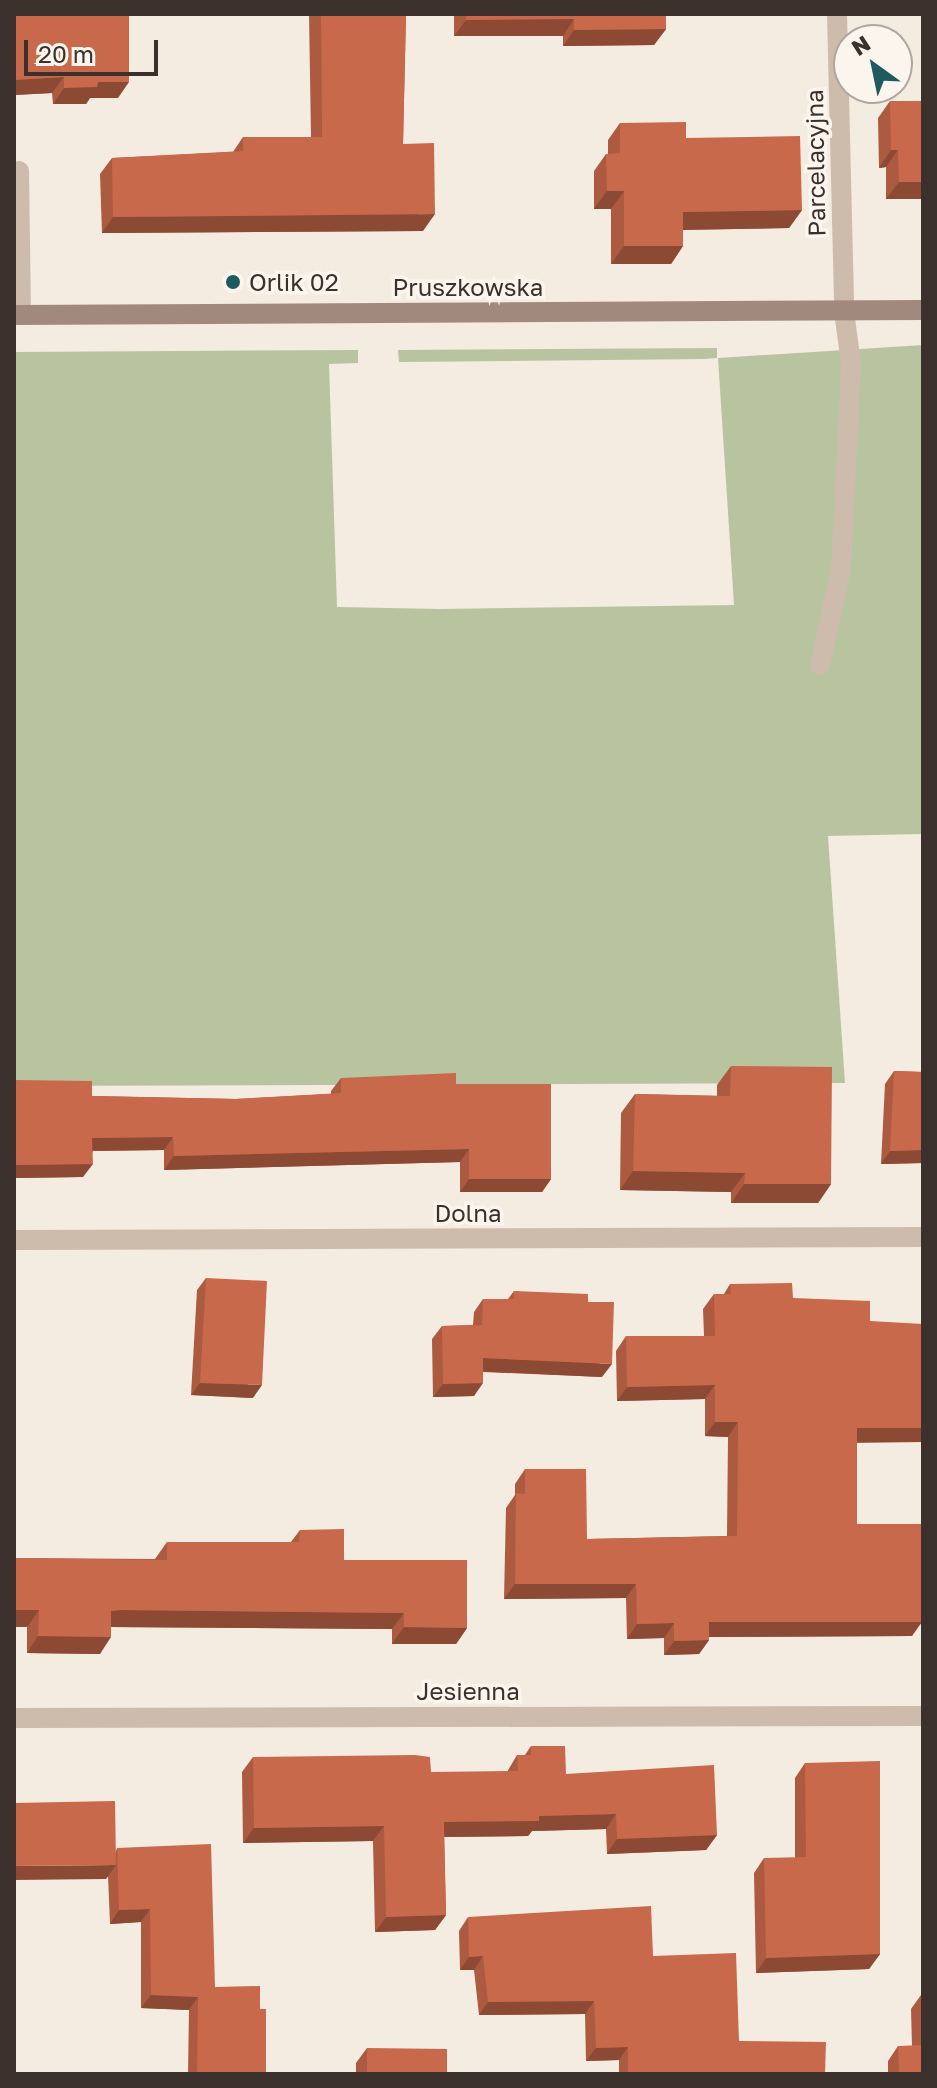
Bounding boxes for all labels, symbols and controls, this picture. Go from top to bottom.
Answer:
scale bar [28,24,162,74]
north arrow [833,24,913,104]
text: N [846,29,875,61]
text: 20 m [38,39,94,68]
street label: Parcelacyjna [799,89,831,237]
place label: Orlik 02 [249,268,339,296]
marker: Orlik 02 [224,273,242,291]
street label: Pruszkowska [393,273,543,301]
street label: Dolna [434,1199,502,1227]
street label: Jesienna [416,1677,520,1705]

